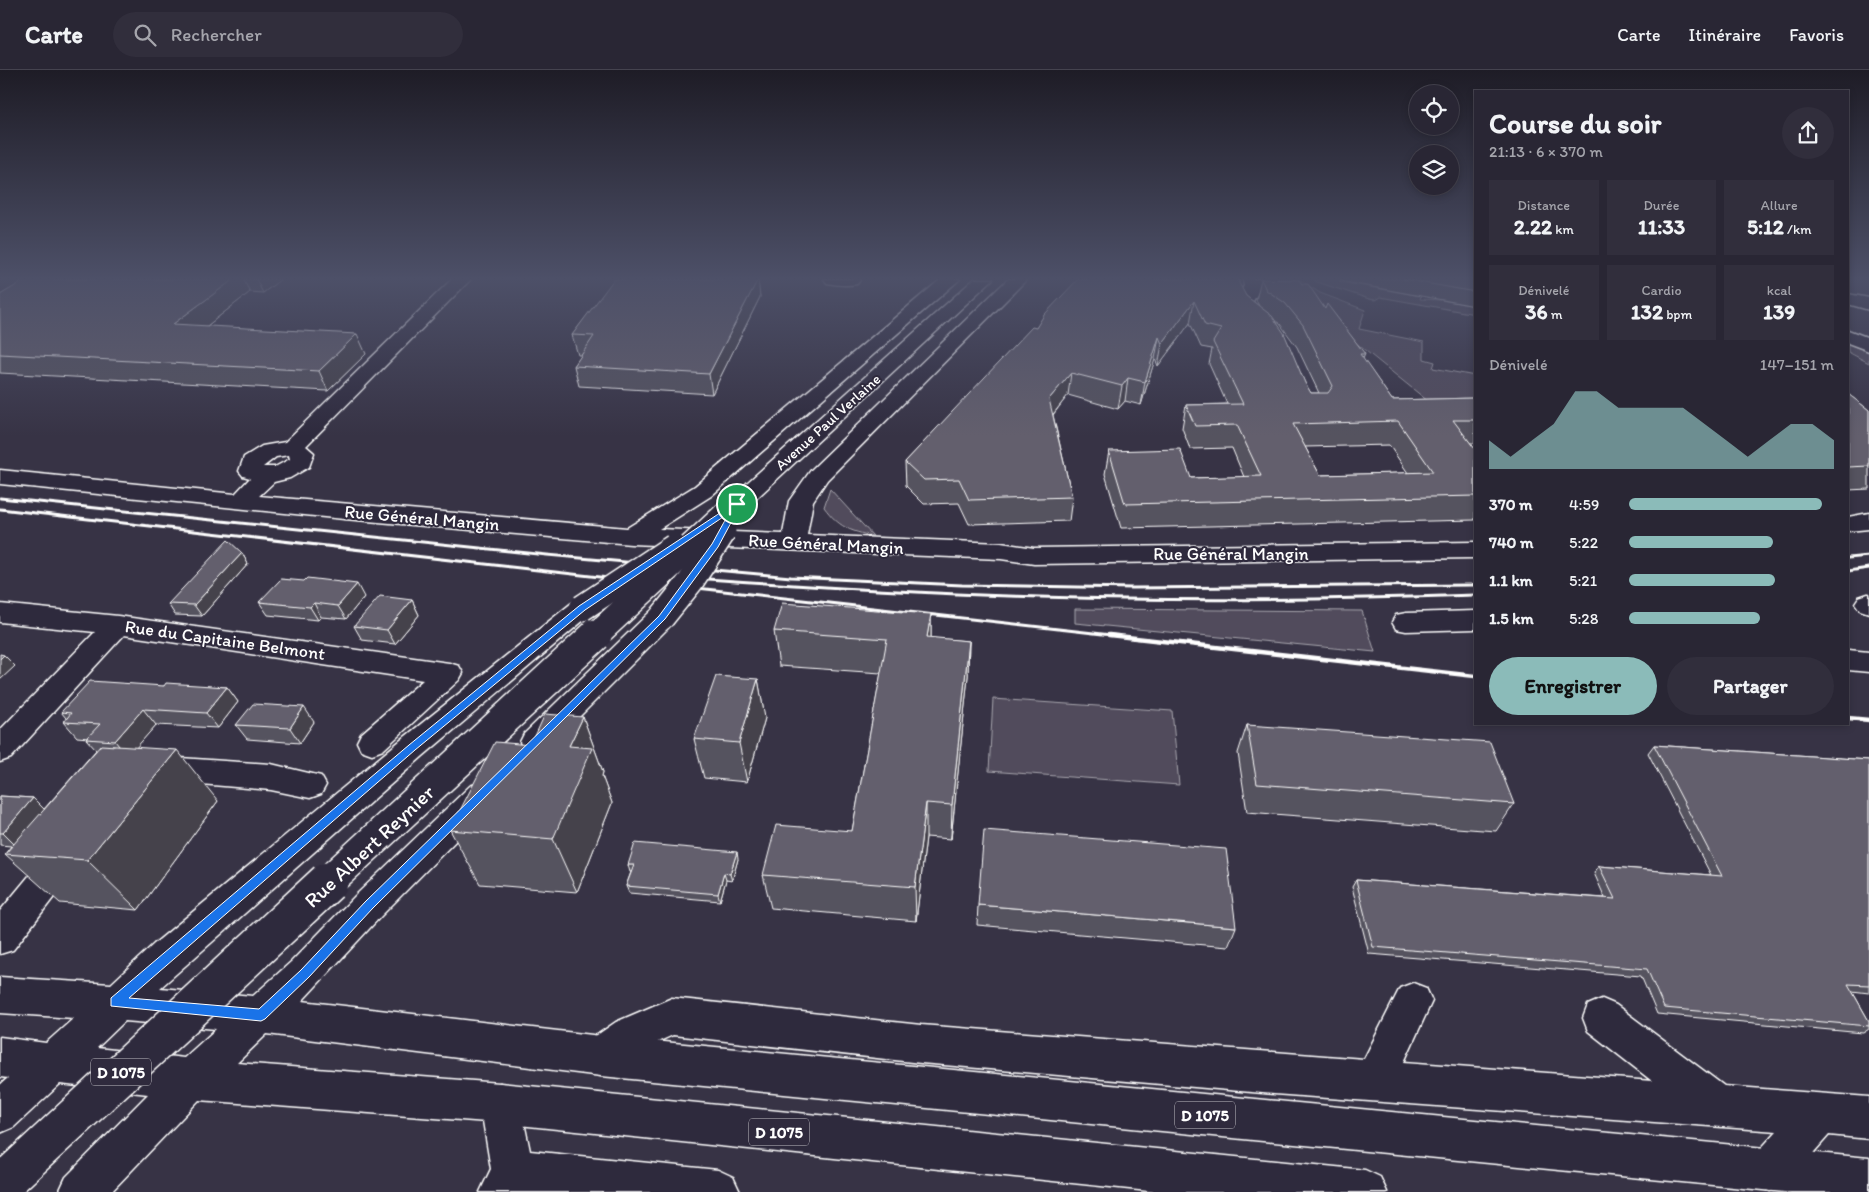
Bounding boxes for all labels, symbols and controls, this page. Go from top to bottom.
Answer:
search box [113,12,463,57]
text: Carte [25,20,83,49]
icon: search [131,21,159,49]
text: Rechercher [171,23,262,46]
text: Carte [1617,24,1661,46]
text: Itinéraire [1689,24,1761,46]
text: Favoris [1789,24,1844,46]
map controls [1409,85,1459,195]
button: locate [1409,85,1459,135]
text: Course du soir [1489,106,1661,140]
button: share [1782,107,1834,159]
text: 21:13 · 6 × 370 m [1489,142,1603,161]
button: layers [1409,145,1459,195]
text: Distance [1518,197,1570,214]
text: Durée [1644,197,1679,214]
text: Allure [1761,197,1798,214]
text: 2.22 [1514,214,1552,239]
text: 11:33 [1638,214,1685,239]
text: 5:12 [1747,214,1784,239]
text: km [1552,221,1574,238]
text: /km [1784,221,1811,238]
text: Dénivelé [1518,282,1569,299]
text: Cardio [1641,282,1682,299]
text: kcal [1767,282,1792,299]
text: 36 [1525,299,1548,324]
text: 132 [1631,299,1663,324]
text: 139 [1763,299,1795,324]
text: m [1548,306,1563,323]
text: bpm [1663,306,1692,323]
text: Dénivelé [1489,355,1548,374]
text: 147–151 m [1760,355,1834,374]
street label: Avenue Paul Verlaine [772,370,884,474]
pin [716,483,758,525]
icon: arrive [723,490,751,518]
text: 370 m [1489,495,1533,514]
text: 4:59 [1569,495,1599,514]
street label: Rue Général Mangin [344,500,500,536]
street label: Rue Général Mangin [748,529,904,559]
text: 740 m [1489,533,1533,552]
text: 5:22 [1569,533,1598,552]
street label: Rue Général Mangin [1153,543,1309,565]
text: 1.1 km [1489,571,1533,590]
text: 5:21 [1569,571,1597,590]
text: 1.5 km [1489,609,1534,628]
text: 5:28 [1569,609,1599,628]
street label: Rue du Capitaine Belmont [123,615,327,665]
button: Enregistrer [1489,657,1657,715]
button: Partager [1667,657,1834,715]
street label: Rue Albert Reynier [299,779,440,913]
road number: D 1075 [91,1059,151,1086]
road number: D 1075 [1175,1102,1235,1128]
road number: D 1075 [749,1118,809,1146]

